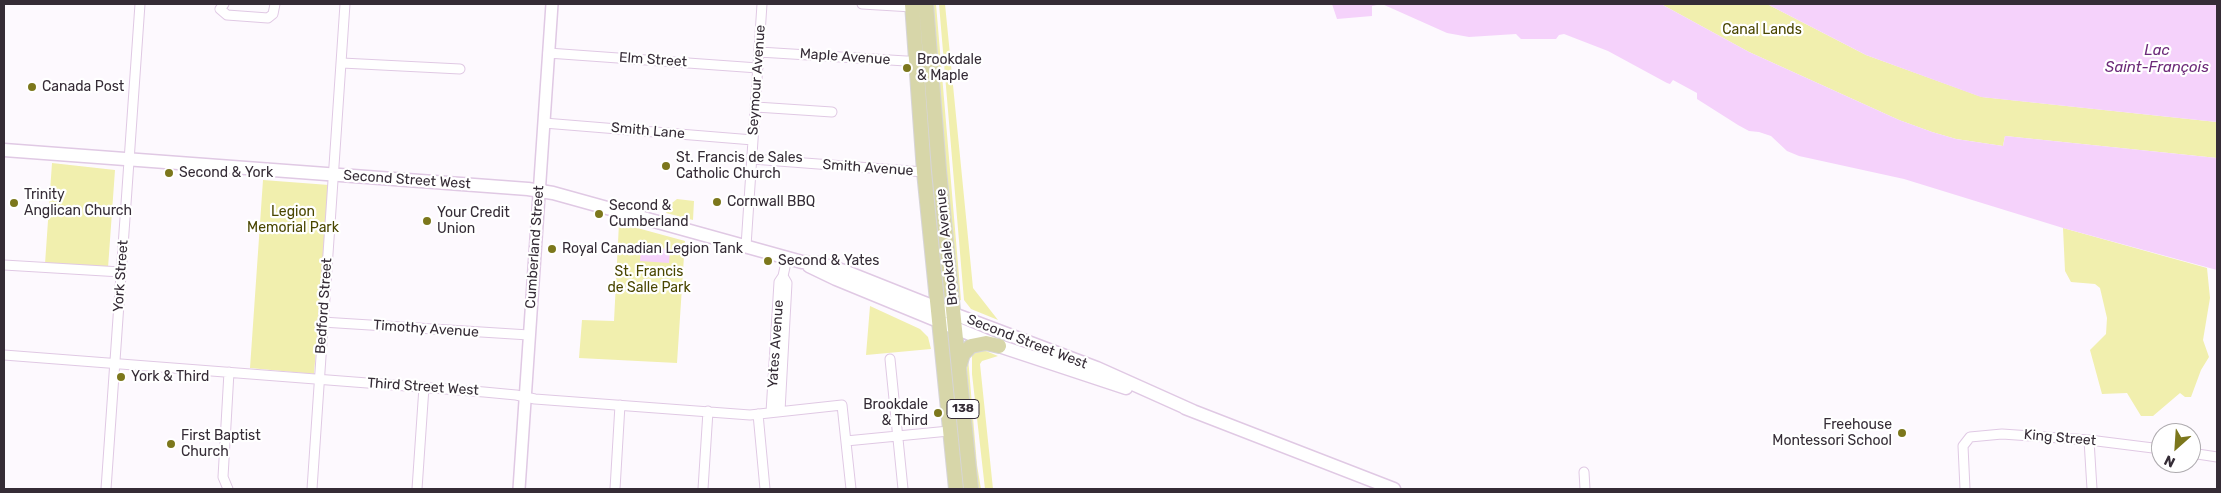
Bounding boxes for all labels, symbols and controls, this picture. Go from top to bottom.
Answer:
park label: Canal Lands [1722,22,1802,38]
street label: Seymour Avenue [745,24,769,136]
water label: Lac Saint-François [2105,42,2209,77]
street label: Maple Avenue [799,45,891,69]
street label: Elm Street [618,49,688,71]
place label: Brookdale & Maple [917,52,982,84]
marker: Brookdale & Maple [901,62,913,74]
place label: Canada Post [42,79,124,95]
marker: Canada Post [26,81,38,93]
street label: Smith Lane [610,119,686,143]
place label: St. Francis de Sales Catholic Church [676,150,803,182]
street label: Smith Avenue [822,156,914,180]
marker: St. Francis de Sales Catholic Church [660,160,672,172]
place label: Second & York [179,165,273,181]
marker: Second & York [163,167,175,179]
street label: Second Street West [343,167,471,193]
street label: Cumberland Street [522,185,548,309]
place label: Trinity Anglican Church [24,187,132,220]
street label: Brookdale Avenue [933,188,961,306]
place label: Cornwall BBQ [727,194,815,210]
marker: Cornwall BBQ [711,196,723,208]
marker: Trinity Anglican Church [8,197,20,209]
place label: Second & Cumberland [609,198,689,230]
park label: Legion Memorial Park [247,204,339,236]
place label: Your Credit Union [437,205,510,238]
marker: Second & Cumberland [593,208,605,220]
marker: Your Credit Union [421,215,433,227]
street label: York Street [110,239,132,313]
place label: Royal Canadian Legion Tank [562,241,743,257]
marker: Royal Canadian Legion Tank [546,243,558,255]
place label: Second & Yates [778,253,879,269]
marker: Second & Yates [762,255,774,267]
street label: Bedford Street [312,257,336,355]
park label: St. Francis de Salle Park [607,264,691,296]
street label: Yates Avenue [765,299,787,389]
street label: Second Street West [964,311,1090,373]
street label: Timothy Avenue [373,317,479,341]
place label: York & Third [131,369,209,385]
marker: York & Third [115,371,127,383]
street label: Third Street West [367,375,479,399]
place label: Brookdale & Third [863,397,928,430]
road number: 138 [947,399,979,418]
marker: Brookdale & Third [932,407,944,419]
place label: Freehouse Montessori School [1772,417,1892,450]
north arrow [2151,423,2201,473]
street label: King Street [2023,426,2097,450]
marker: Freehouse Montessori School [1896,427,1908,439]
place label: First Baptist Church [181,428,261,461]
marker: First Baptist Church [165,438,177,450]
text: N [2161,451,2178,471]

